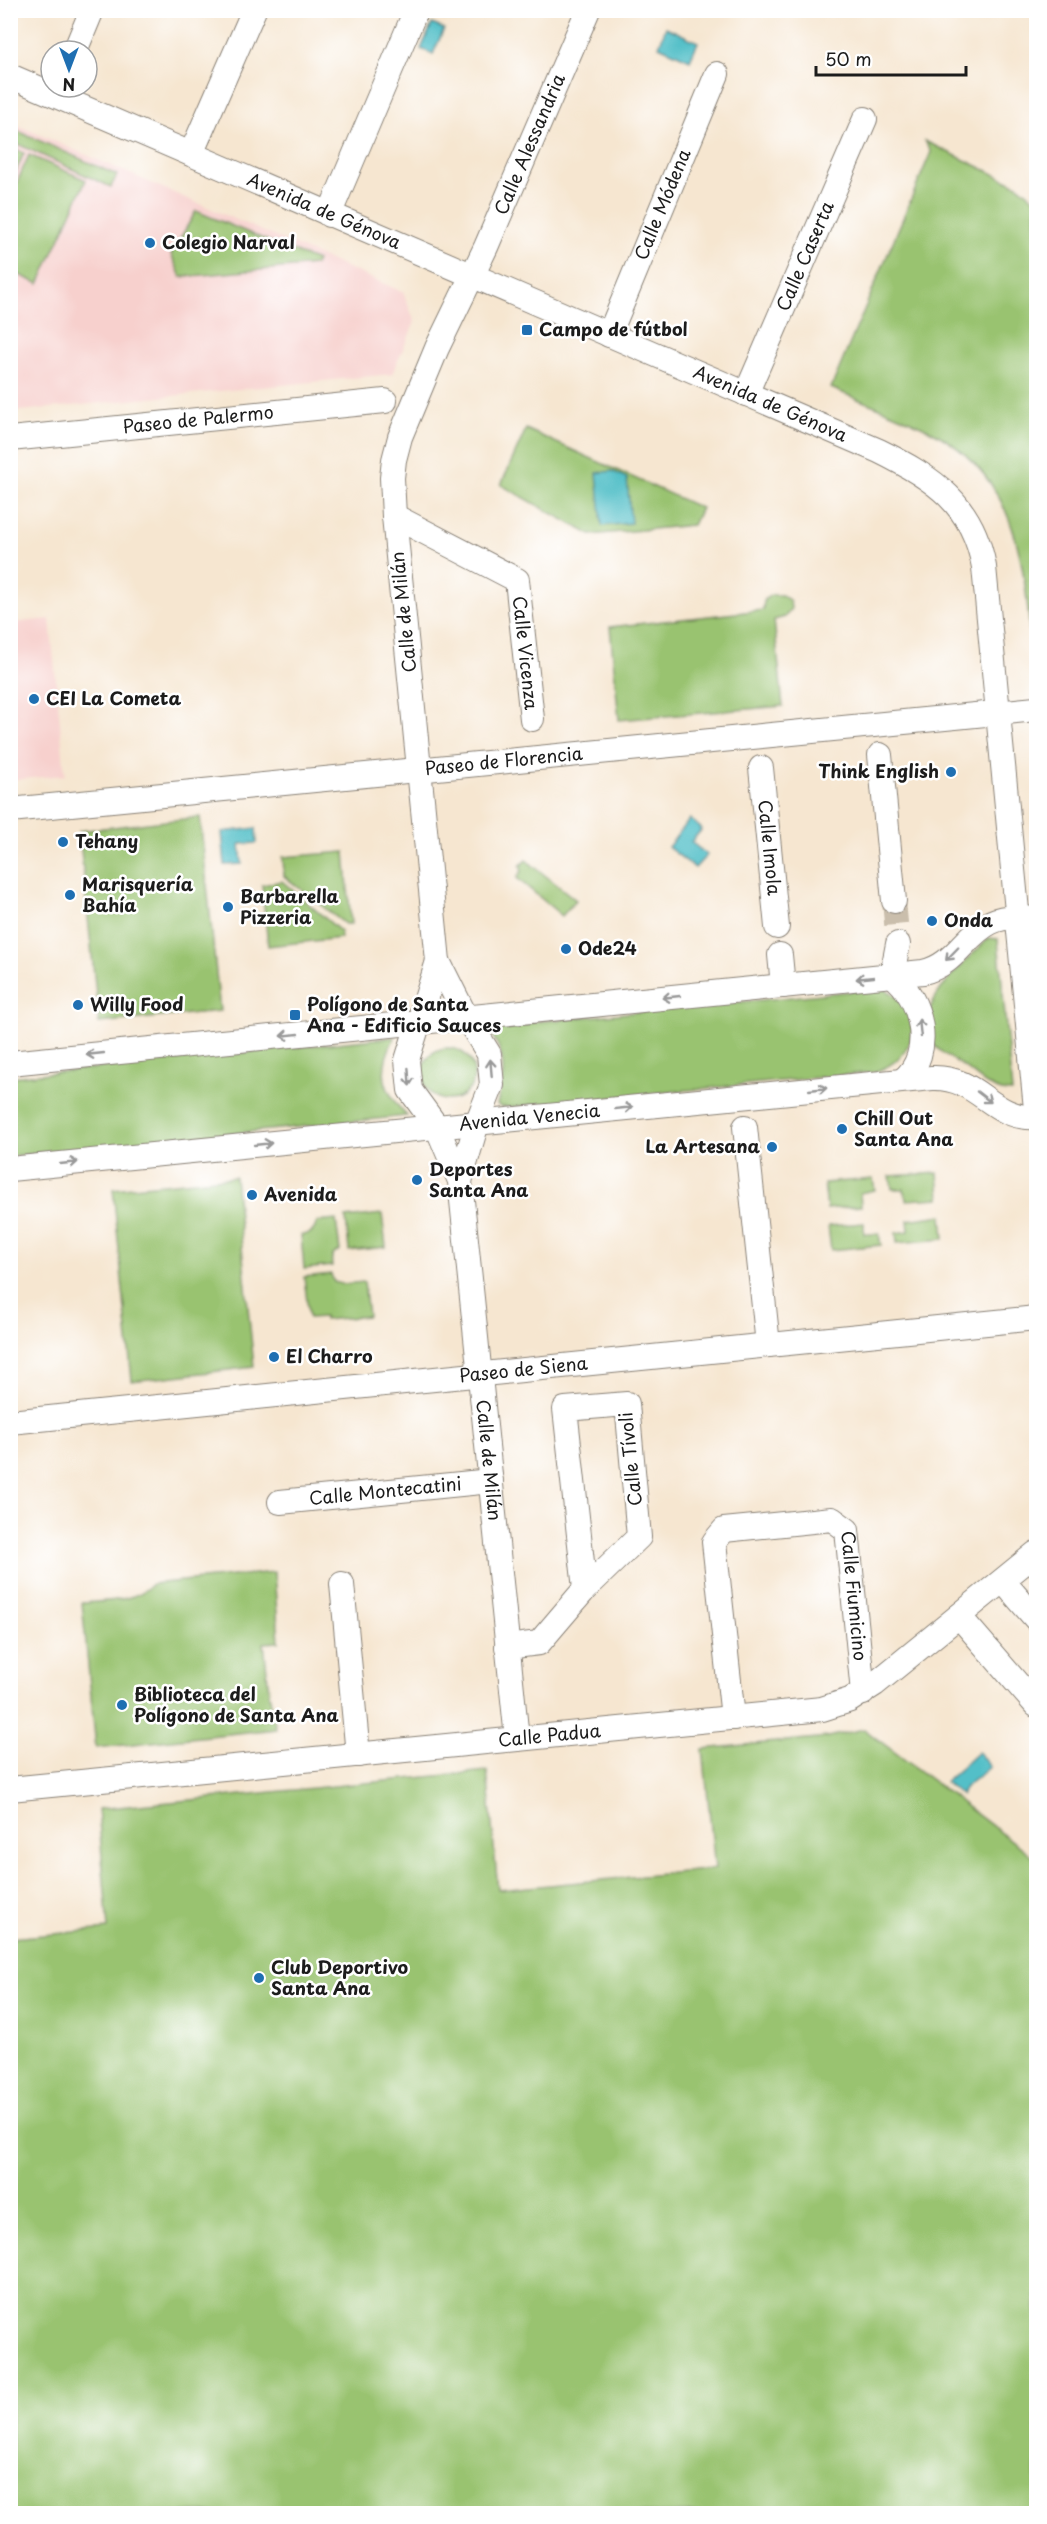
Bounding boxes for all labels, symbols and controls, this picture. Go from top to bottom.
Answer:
north arrow [39,39,99,99]
scale bar [816,39,966,77]
text: 50 m [825,45,872,72]
street label: Calle Alessandria [486,69,571,219]
text: N [63,73,75,97]
street label: Calle Módena [626,144,697,264]
street label: Avenida de Génova [243,165,406,255]
street label: Calle Caserta [769,196,840,315]
place label: Colegio Narval [162,228,295,255]
marker: Colegio Narval [143,236,157,250]
place label: Campo de fútbol [539,315,688,342]
marker: Campo de fútbol [520,323,534,337]
street label: Avenida de Génova [690,358,852,448]
street label: Paseo de Palermo [121,397,275,440]
street label: Calle de Milán [383,550,422,674]
street label: Calle Vicenza [507,594,546,712]
place label: CEI La Cometa [46,684,181,711]
marker: CEI La Cometa [27,692,41,706]
street label: Paseo de Florencia [423,739,584,781]
place label: Think English [818,757,939,784]
marker: Think English [944,765,958,779]
street label: Calle Imola [752,798,789,897]
place label: Tehany [75,827,138,854]
marker: Tehany [56,835,70,849]
place label: Marisquería Bahía [82,870,194,918]
place label: Barbarella Pizzeria [240,882,339,930]
marker: Marisquería Bahía [63,888,77,902]
marker: Barbarella Pizzeria [221,900,235,914]
place label: Onda [944,906,994,933]
marker: Onda [925,914,939,928]
place label: Ode24 [578,934,637,961]
marker: Ode24 [559,942,573,956]
one-way arrow [945,947,960,962]
one-way arrow [855,972,875,983]
place label: Willy Food [90,990,183,1017]
place label: Polígono de Santa Ana - Edificio Sauces [307,990,501,1038]
one-way arrow [661,992,681,1003]
marker: Willy Food [71,998,85,1012]
marker: Polígono de Santa Ana - Edificio Sauces [288,1008,302,1022]
one-way arrow [914,1018,925,1038]
one-way arrow [279,1030,299,1041]
one-way arrow [85,1049,105,1060]
one-way arrow [485,1059,496,1079]
one-way arrow [403,1067,414,1087]
one-way arrow [808,1083,827,1094]
one-way arrow [976,1091,992,1104]
street label: Avenida Venecia [458,1096,602,1137]
one-way arrow [614,1102,633,1113]
place label: Chill Out Santa Ana [854,1104,953,1152]
marker: Chill Out Santa Ana [835,1122,849,1136]
place label: La Artesana [645,1132,760,1159]
one-way arrow [252,1138,272,1149]
marker: La Artesana [765,1140,779,1154]
place label: Deportes Santa Ana [429,1155,528,1203]
one-way arrow [58,1157,78,1168]
marker: Deportes Santa Ana [410,1173,424,1187]
place label: Avenida [263,1180,338,1207]
marker: Avenida [245,1188,259,1202]
place label: El Charro [286,1342,373,1369]
street label: Paseo de Siena [458,1348,590,1388]
marker: El Charro [267,1350,281,1364]
street label: Calle de Milán [470,1398,510,1522]
street label: Calle Tívoli [611,1411,648,1507]
street label: Calle Montecatini [308,1469,463,1511]
street label: Calle Fiumicino [835,1530,875,1662]
place label: Biblioteca del Polígono de Santa Ana [134,1680,339,1728]
marker: Biblioteca del Polígono de Santa Ana [115,1698,129,1712]
street label: Calle Padua [497,1716,602,1753]
place label: Club Deportivo Santa Ana [271,1953,409,2001]
marker: Club Deportivo Santa Ana [252,1971,266,1985]

